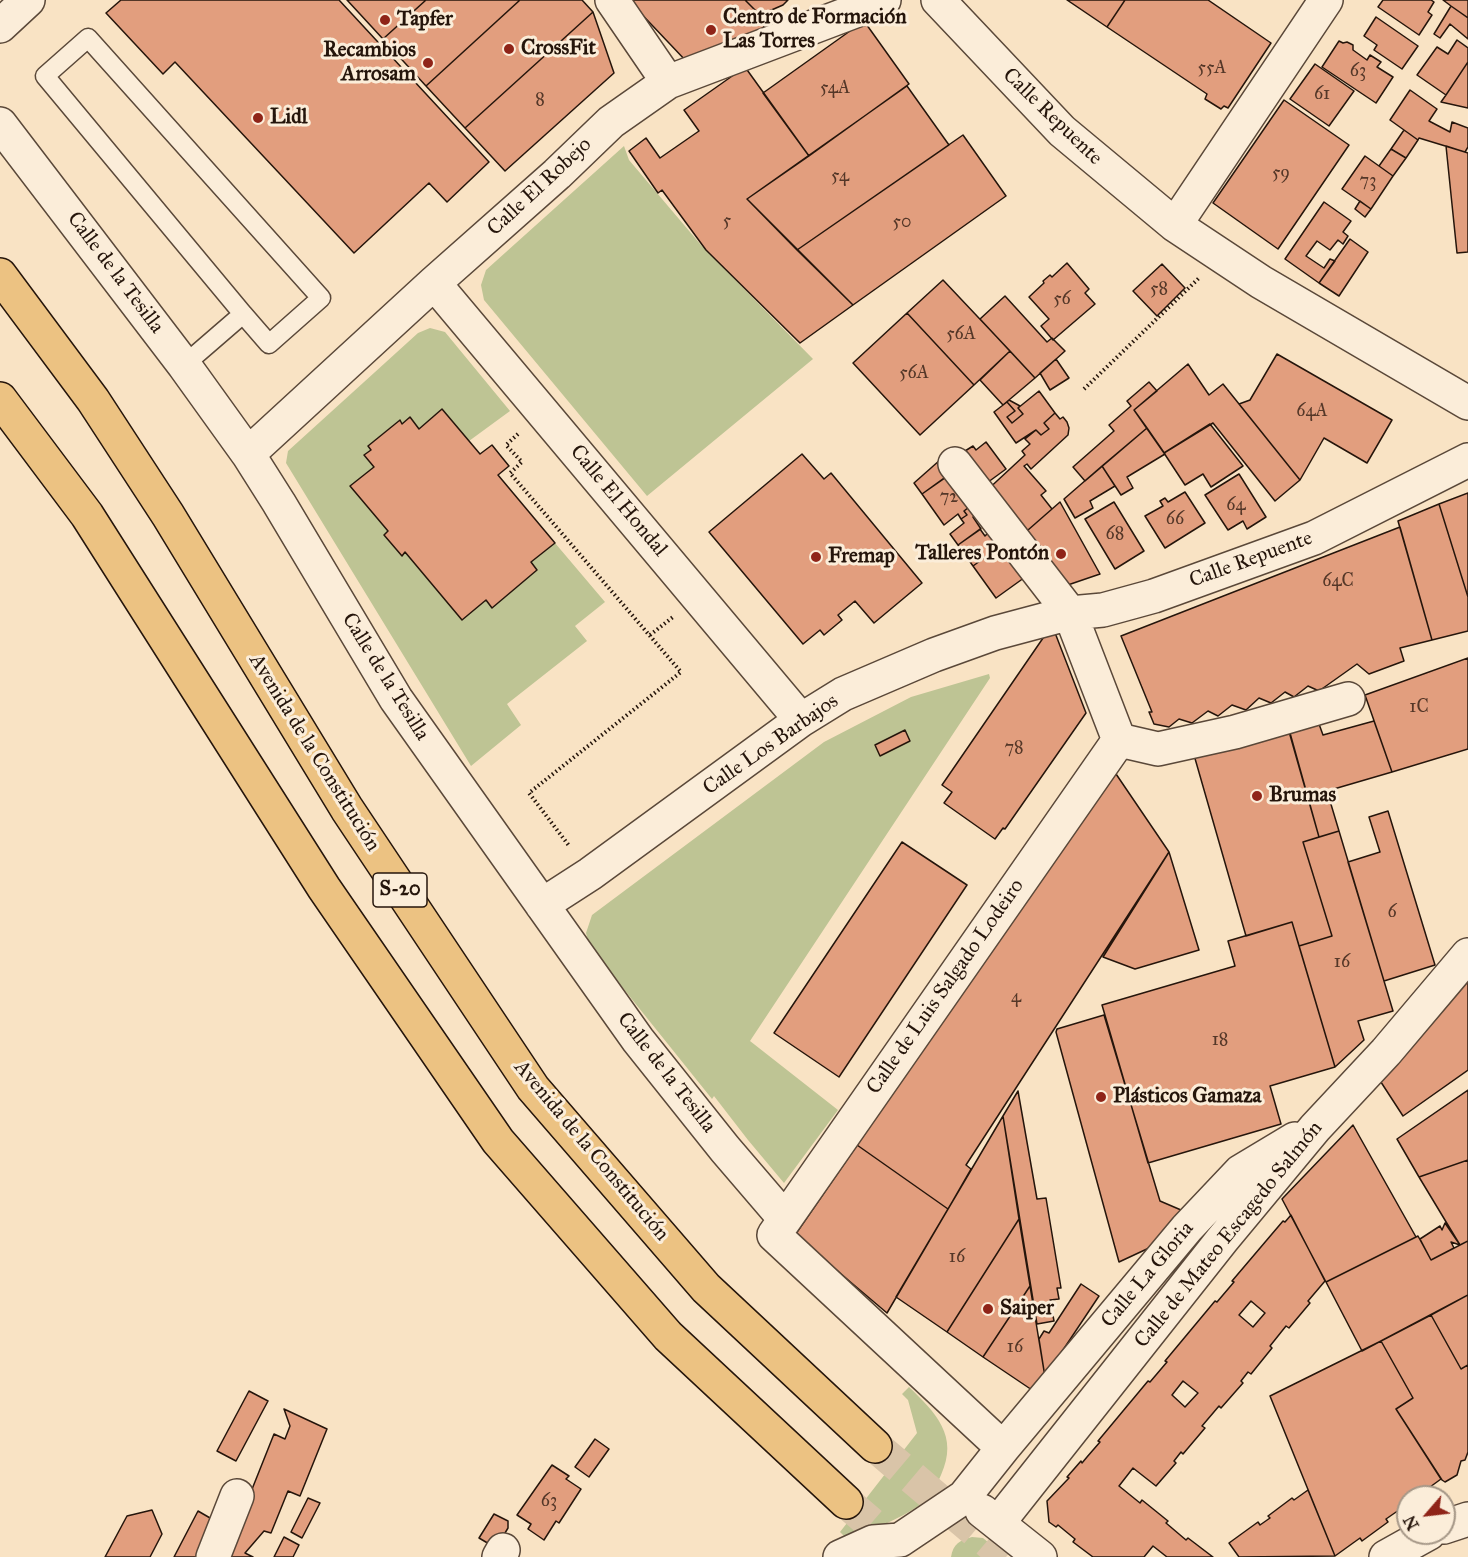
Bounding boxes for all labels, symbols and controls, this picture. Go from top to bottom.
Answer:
place label: Centro de Formación Las Torres [723,5,907,55]
place label: Tapfer [397,7,453,33]
marker: Tapfer [378,13,392,27]
marker: Centro de Formación Las Torres [704,23,718,37]
place label: CrossFit [521,36,596,62]
place label: Recambios Arrosam [323,38,416,88]
marker: CrossFit [502,42,516,56]
marker: Recambios Arrosam [421,56,435,70]
house number: 55A [1198,58,1226,80]
house number: 63 [1350,61,1366,83]
street label: Calle Repuente [997,63,1107,171]
house number: 54A [820,78,850,100]
house number: 61 [1314,84,1330,106]
house number: 8 [535,90,545,112]
place label: Lidl [270,105,307,131]
marker: Lidl [251,111,265,125]
street label: Calle El Robejo [483,132,597,242]
house number: 59 [1272,163,1290,185]
house number: 54 [831,166,849,188]
house number: 73 [1360,171,1376,193]
street label: Calle de la Tesilla [61,207,169,339]
house number: 5 [723,211,731,233]
house number: 50 [893,212,911,234]
house number: 58 [1150,279,1168,301]
house number: 56 [1053,289,1071,311]
house number: 56A [946,324,976,346]
house number: 56A [899,363,929,385]
house number: 64A [1296,401,1328,423]
street label: Calle El Hondal [564,440,672,562]
house number: 72 [940,487,958,509]
house number: 64 [1226,495,1246,517]
house number: 66 [1166,509,1184,531]
house number: 68 [1106,524,1124,546]
street label: Calle Repuente [1186,526,1316,594]
place label: Talleres Pontón [915,541,1049,567]
place label: Fremap [828,544,895,570]
marker: Talleres Pontón [1054,547,1068,561]
marker: Fremap [809,550,823,564]
house number: 64C [1322,571,1354,593]
street label: Calle de la Tesilla [336,609,434,745]
street label: Avenida de la Constitución [243,650,385,856]
street label: Calle Los Barbajos [698,689,844,801]
house number: 1C [1409,697,1429,719]
house number: 78 [1004,738,1024,760]
place label: Brumas [1269,783,1336,809]
marker: Brumas [1250,789,1264,803]
road number: S-20 [373,873,427,907]
street label: Calle de Luis Salgado Lodeiro [862,874,1030,1100]
house number: 6 [1387,902,1397,924]
house number: 16 [1334,952,1350,974]
house number: 4 [1011,987,1021,1009]
street label: Calle de la Tesilla [611,1008,721,1138]
house number: 18 [1212,1030,1228,1052]
street label: Avenida de la Constitución [508,1056,674,1246]
place label: Plásticos Gamaza [1113,1084,1261,1110]
marker: Plásticos Gamaza [1094,1090,1108,1104]
street label: Calle de Mateo Escagedo Salmón [1130,1116,1328,1354]
street label: Calle La Gloria [1096,1217,1200,1333]
house number: 16 [949,1247,965,1269]
place label: Saiper [1000,1296,1054,1322]
marker: Saiper [981,1302,995,1316]
house number: 16 [1007,1337,1023,1359]
north arrow [1396,1485,1456,1545]
house number: 63 [541,1491,557,1513]
text: N [1400,1512,1423,1533]

